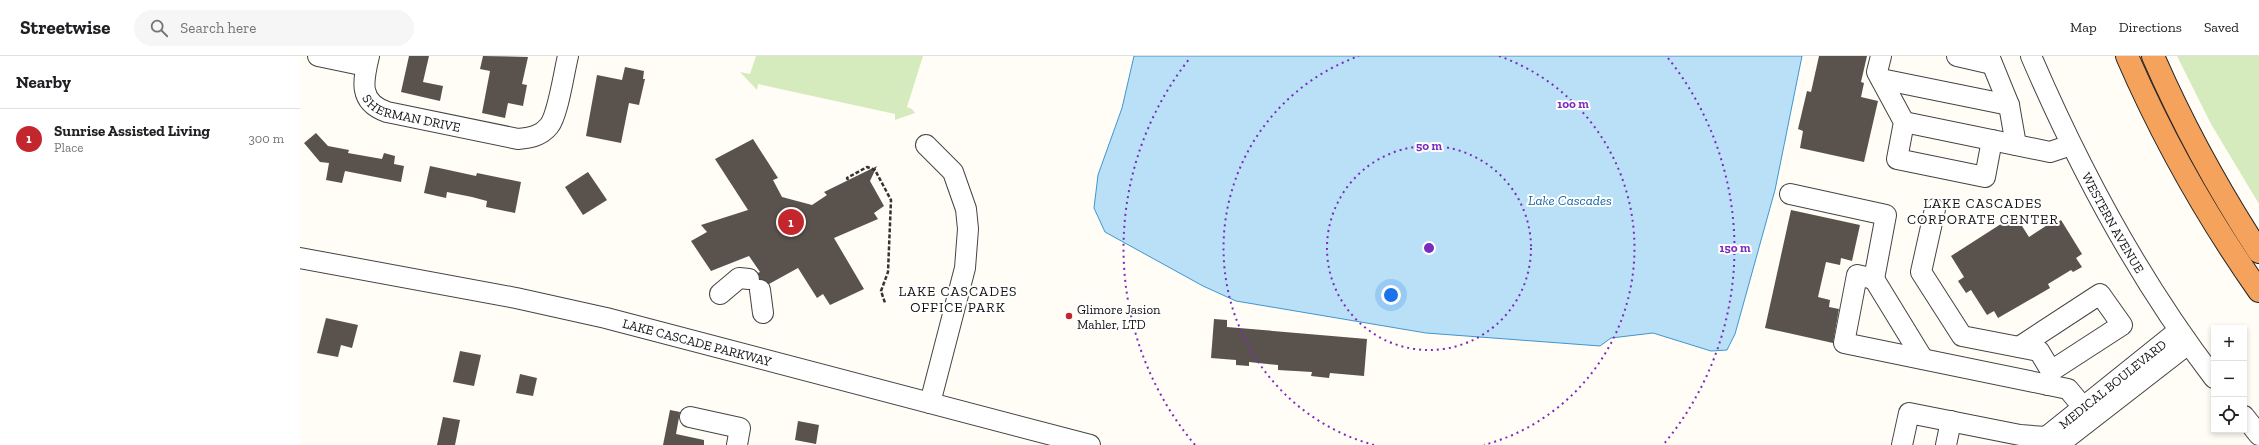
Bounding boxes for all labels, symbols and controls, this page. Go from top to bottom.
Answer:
search box [134,10,414,46]
text: Streetwise [20,16,110,39]
icon: search [148,17,170,39]
text: Search here [180,19,256,37]
text: Map [2070,19,2097,36]
text: Directions [2119,19,2182,36]
text: Saved [2204,19,2239,36]
text: Nearby [16,72,71,92]
street label: SHERMAN DRIVE [359,92,462,135]
text: 100 m [1557,97,1589,111]
text: Sunrise Assisted Living [54,122,210,140]
text: 1 [26,131,32,146]
text: 300 m [248,131,284,146]
text: 50 m [1416,139,1442,153]
text: Place [54,140,83,155]
street label: WESTERN AVENUE [2079,170,2147,276]
water label: Lake Cascades [1528,192,1612,209]
district label: LAKE CASCADES CORPORATE CENTER [1907,195,2059,228]
pin: 1 [778,207,804,237]
centre of rings [1422,241,1436,255]
text: 150 m [1720,241,1751,255]
district label: LAKE CASCADES OFFICE PARK [898,283,1018,316]
your location [1381,285,1401,305]
place label: Glimore Jasion Mahler, LTD [1077,302,1161,332]
marker: Glimore Jasion Mahler, LTD [1064,311,1074,321]
street label: LAKE CASCADE PARKWAY [621,316,773,369]
map controls [2211,325,2247,433]
button: + [2211,325,2247,361]
street label: MEDICAL BOULEVARD [2056,337,2169,432]
button: − [2211,361,2247,397]
button: locate [2211,397,2247,433]

